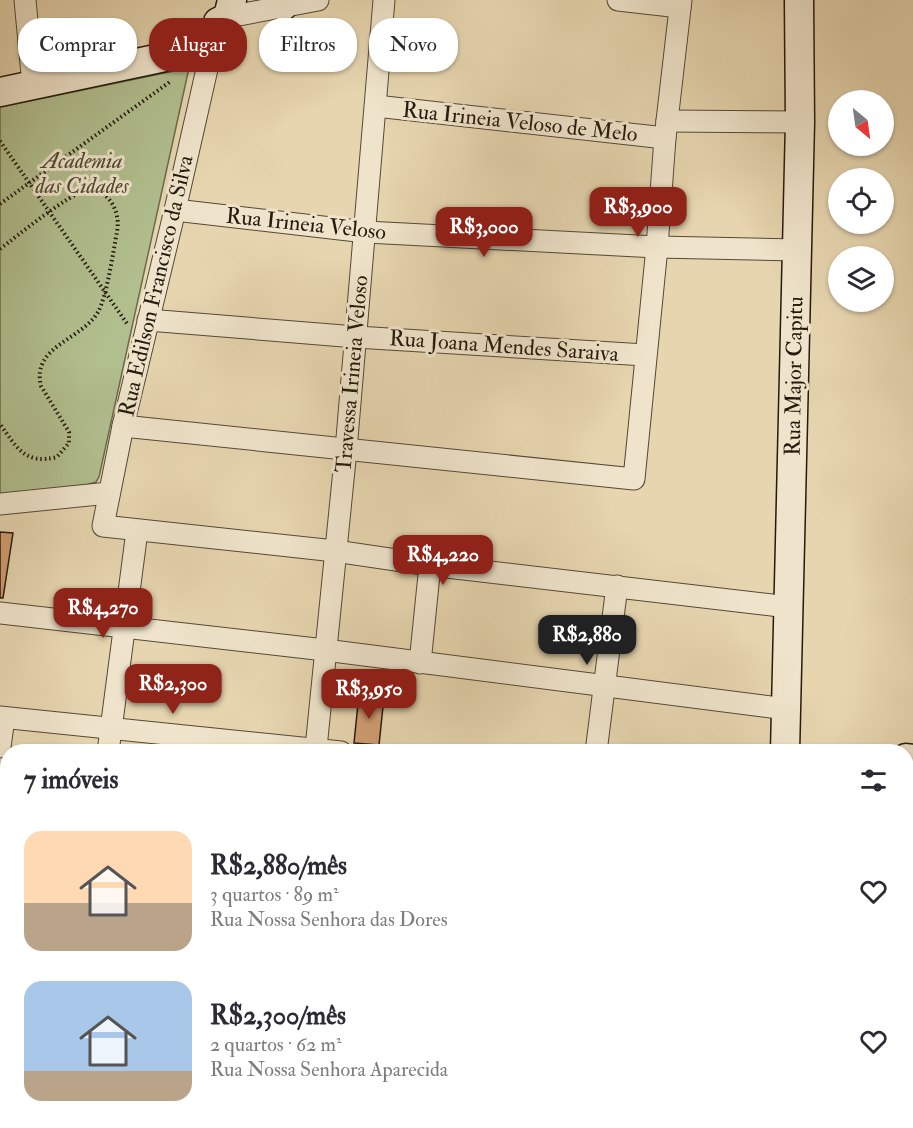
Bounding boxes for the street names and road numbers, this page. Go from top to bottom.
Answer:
street label: Rua Irineia Veloso de Melo [401,96,639,148]
street label: Rua Edilson Francisco da Silva [112,152,200,419]
street label: Rua Irineia Veloso [225,202,387,246]
street label: Travessa Irineia Veloso [329,274,375,474]
street label: Rua Major Capitu [779,296,810,456]
street label: Rua Joana Mendes Saraiva [388,324,621,368]

